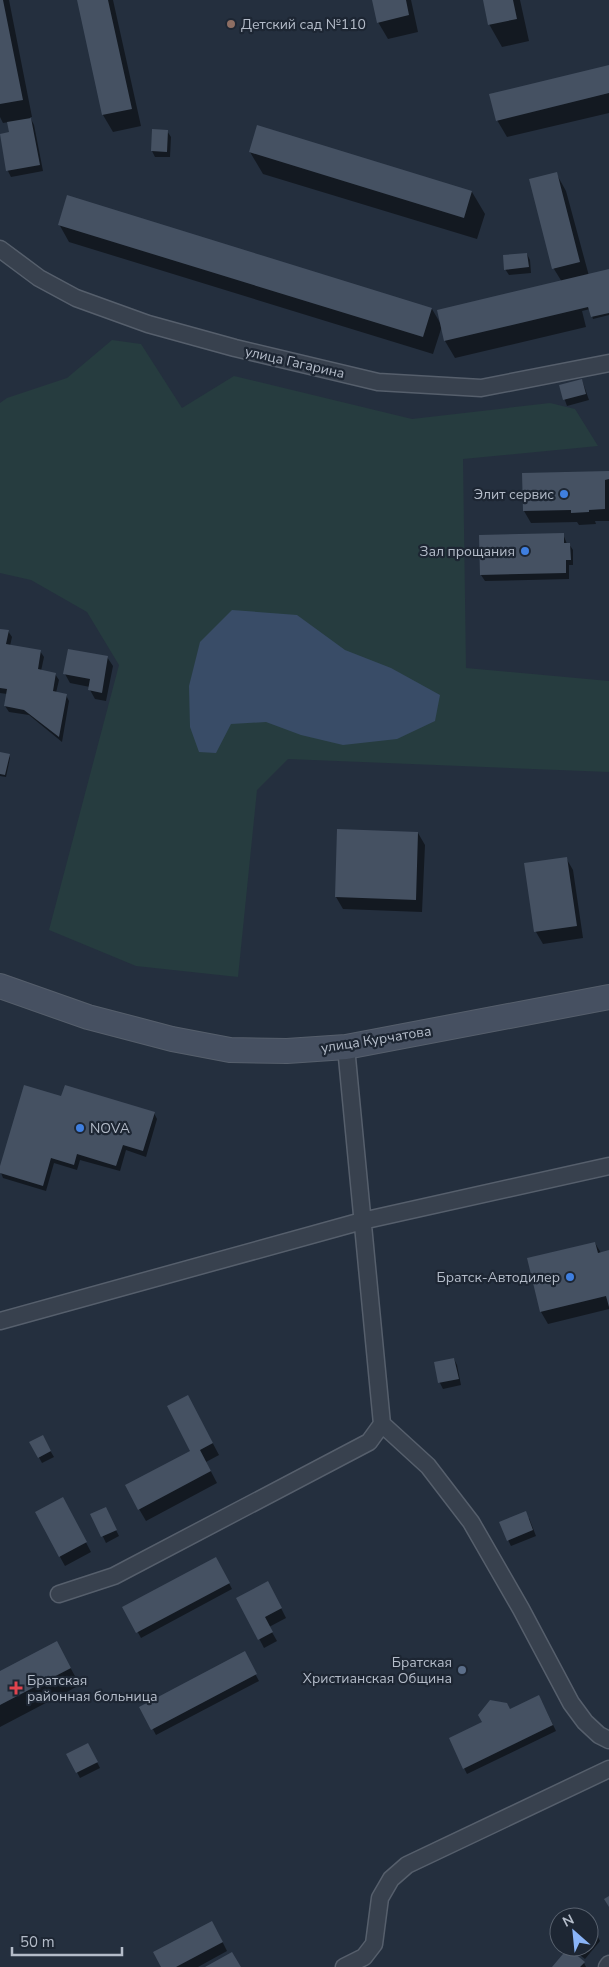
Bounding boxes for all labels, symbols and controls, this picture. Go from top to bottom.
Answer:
place label: Детский сад №110 [241,15,366,34]
marker: Детский сад №110 [225,18,237,30]
street label: улица Гагарина [243,342,347,383]
place label: Элит сервис [474,485,554,504]
marker: Элит сервис [558,488,570,500]
place label: Зал прощания [419,542,515,561]
marker: Зал прощания [519,545,531,557]
street label: улица Курчатова [320,1021,433,1058]
place label: NOVA [90,1119,130,1138]
marker: NOVA [74,1122,86,1134]
place label: Братск-Автодилер [437,1268,560,1287]
marker: Братск-Автодилер [564,1271,576,1283]
place label: Братская Христианская Община [303,1653,452,1688]
marker: Братская Христианская Община [456,1664,468,1676]
place label: Братская районная больница [27,1671,158,1706]
marker: Братская районная больница [9,1681,23,1695]
north arrow [549,1907,599,1957]
text: N [559,1910,577,1932]
scale bar [12,1924,122,1956]
text: 50 m [20,1932,55,1952]

